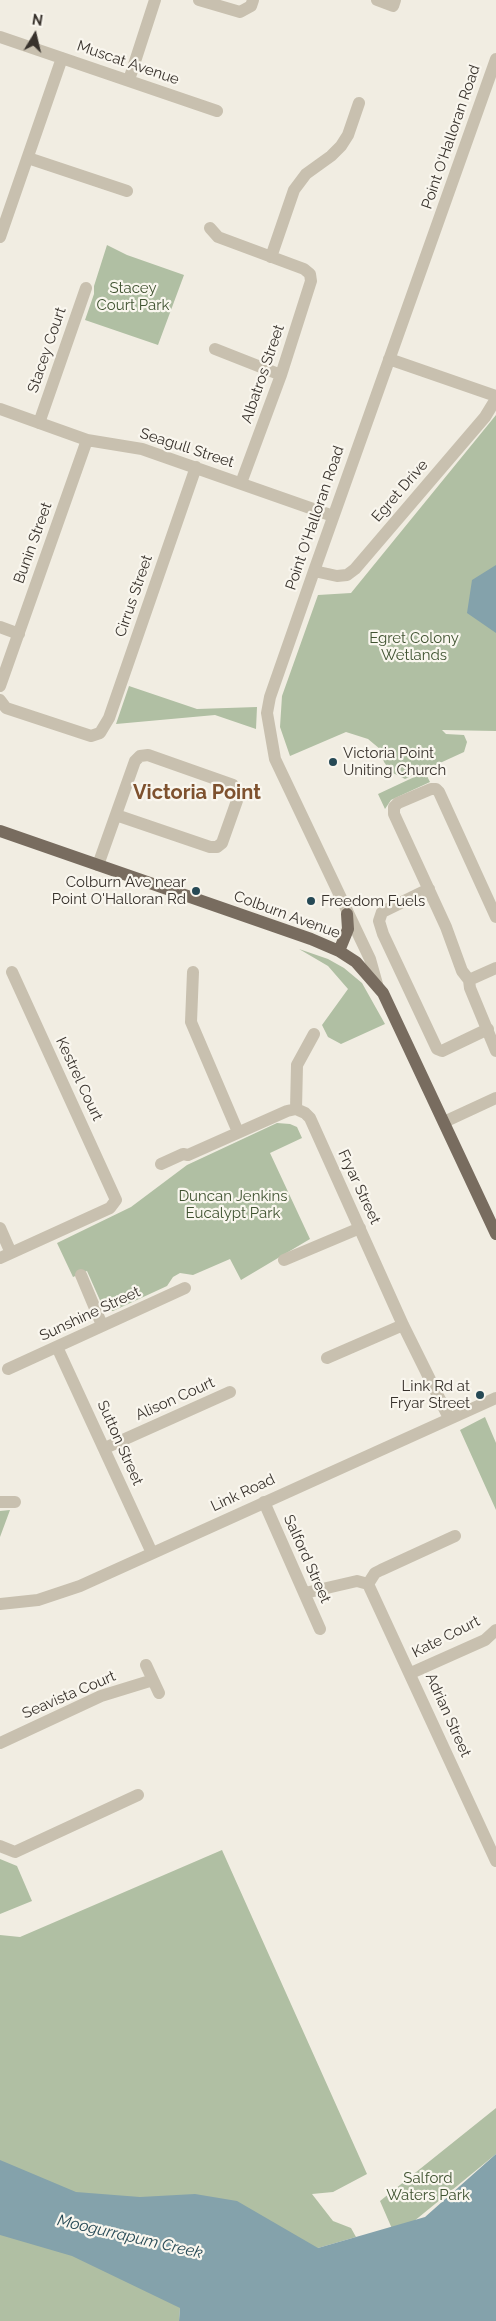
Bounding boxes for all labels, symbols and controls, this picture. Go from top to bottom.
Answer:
north arrow [10,10,60,60]
text: N [31,11,44,29]
street label: Muscat Avenue [74,37,182,89]
street label: Point O'Halloran Road [418,63,484,211]
park label: Stacey Court Park [97,279,169,314]
street label: Stacey Court [24,305,70,395]
street label: Albatros Street [238,322,288,426]
street label: Seagull Street [138,424,236,472]
street label: Point O'Halloran Road [282,444,348,592]
street label: Egret Drive [368,456,432,526]
street label: Bunin Street [10,500,56,586]
street label: Cirrus Street [112,553,156,639]
park label: Egret Colony Wetlands [369,629,459,664]
place label: Victoria Point Uniting Church [343,744,446,779]
marker: Victoria Point Uniting Church [327,756,339,768]
district label: Victoria Point [133,781,261,805]
place label: Colburn Ave near Point O'Halloran Rd [52,873,186,908]
marker: Colburn Ave near Point O'Halloran Rd [190,885,202,897]
street label: Colburn Avenue [231,887,343,943]
place label: Freedom Fuels [321,892,425,910]
marker: Freedom Fuels [305,895,317,907]
street label: Kestrel Court [52,1034,106,1124]
street label: Fryar Street [334,1147,384,1227]
park label: Duncan Jenkins Eucalypt Park [178,1187,288,1222]
street label: Sunshine Street [37,1283,143,1345]
street label: Alison Court [133,1374,217,1424]
place label: Link Rd at Fryar Street [390,1377,470,1412]
marker: Link Rd at Fryar Street [474,1389,486,1401]
street label: Sutton Street [93,1398,147,1488]
street label: Link Road [208,1470,278,1516]
street label: Salford Street [280,1512,334,1606]
street label: Kate Court [409,1612,483,1662]
street label: Seavista Court [20,1667,118,1723]
street label: Adrian Street [421,1670,475,1760]
park label: Salford Waters Park [386,2169,470,2204]
water label: Moogurrapum Creek [55,2211,205,2263]

